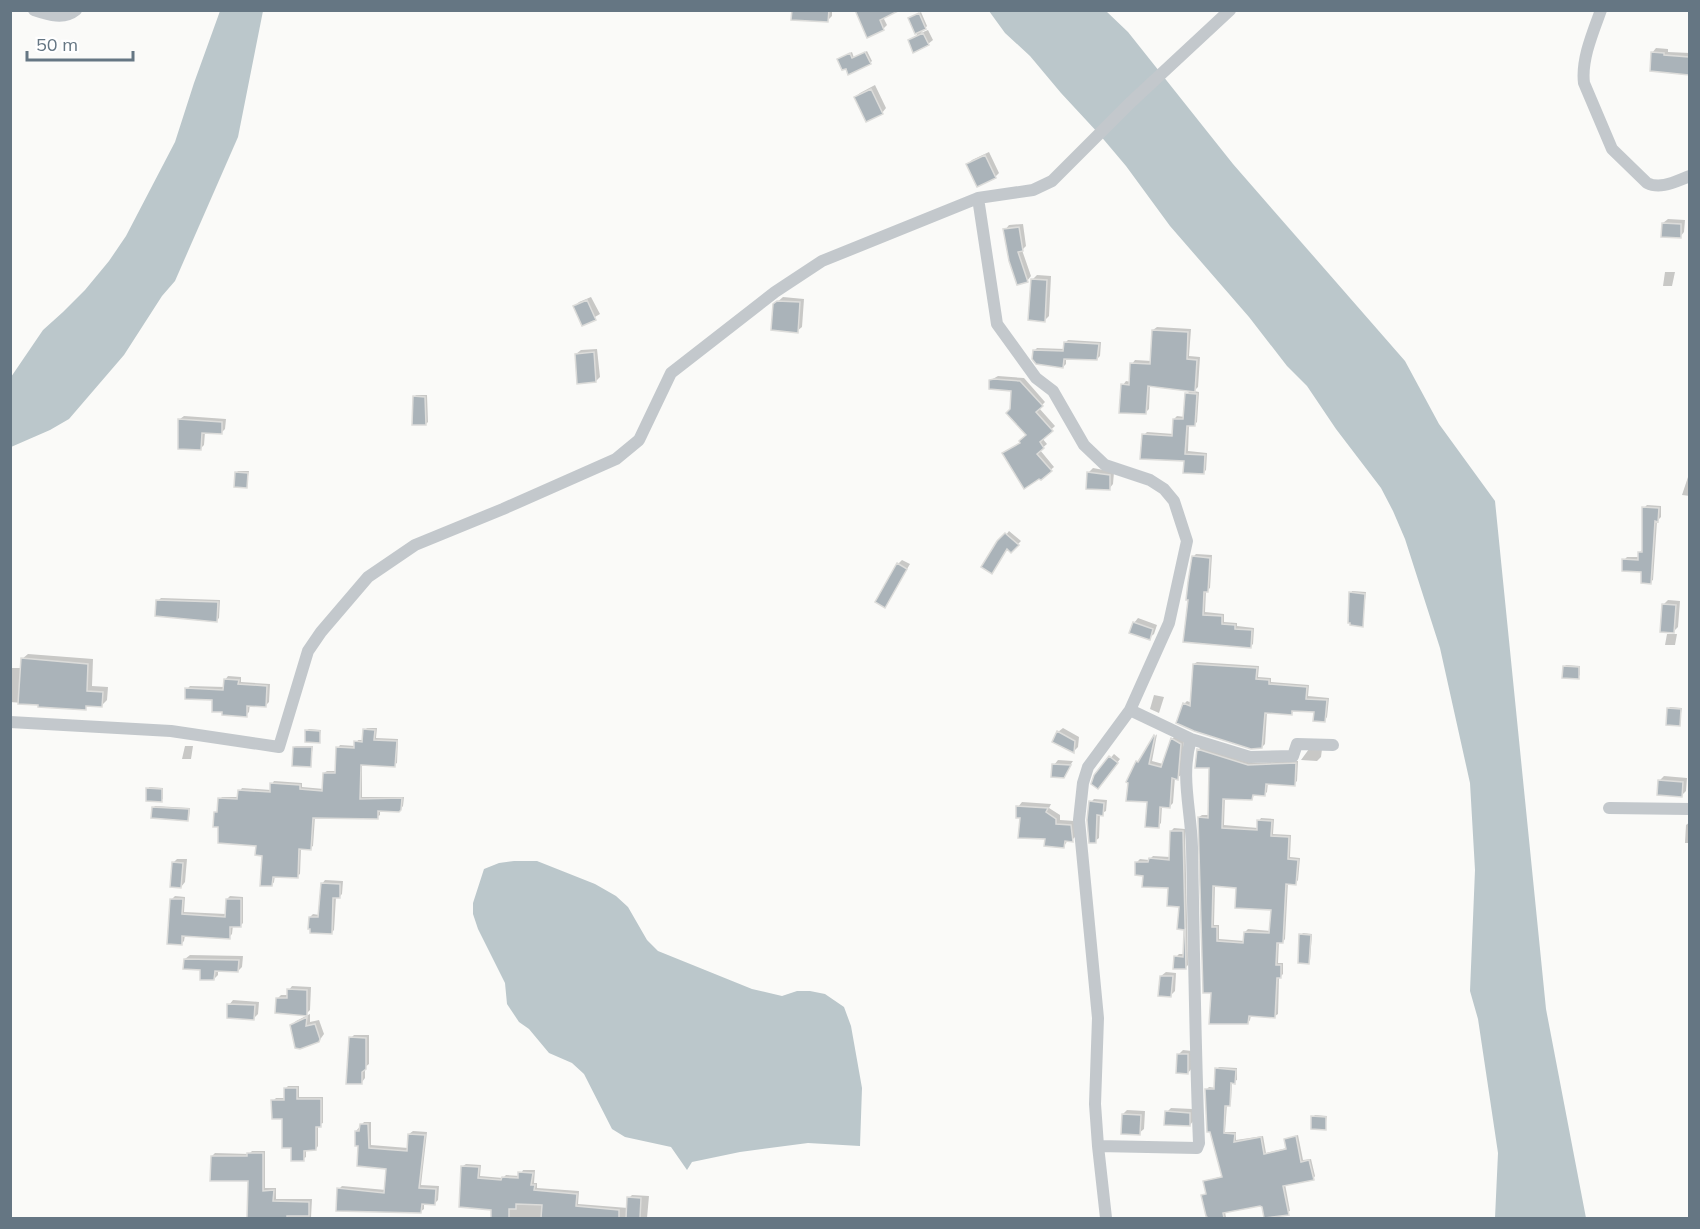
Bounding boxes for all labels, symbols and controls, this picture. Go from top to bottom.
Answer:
scale bar [27,24,134,62]
text: 50 m [36,33,78,56]

